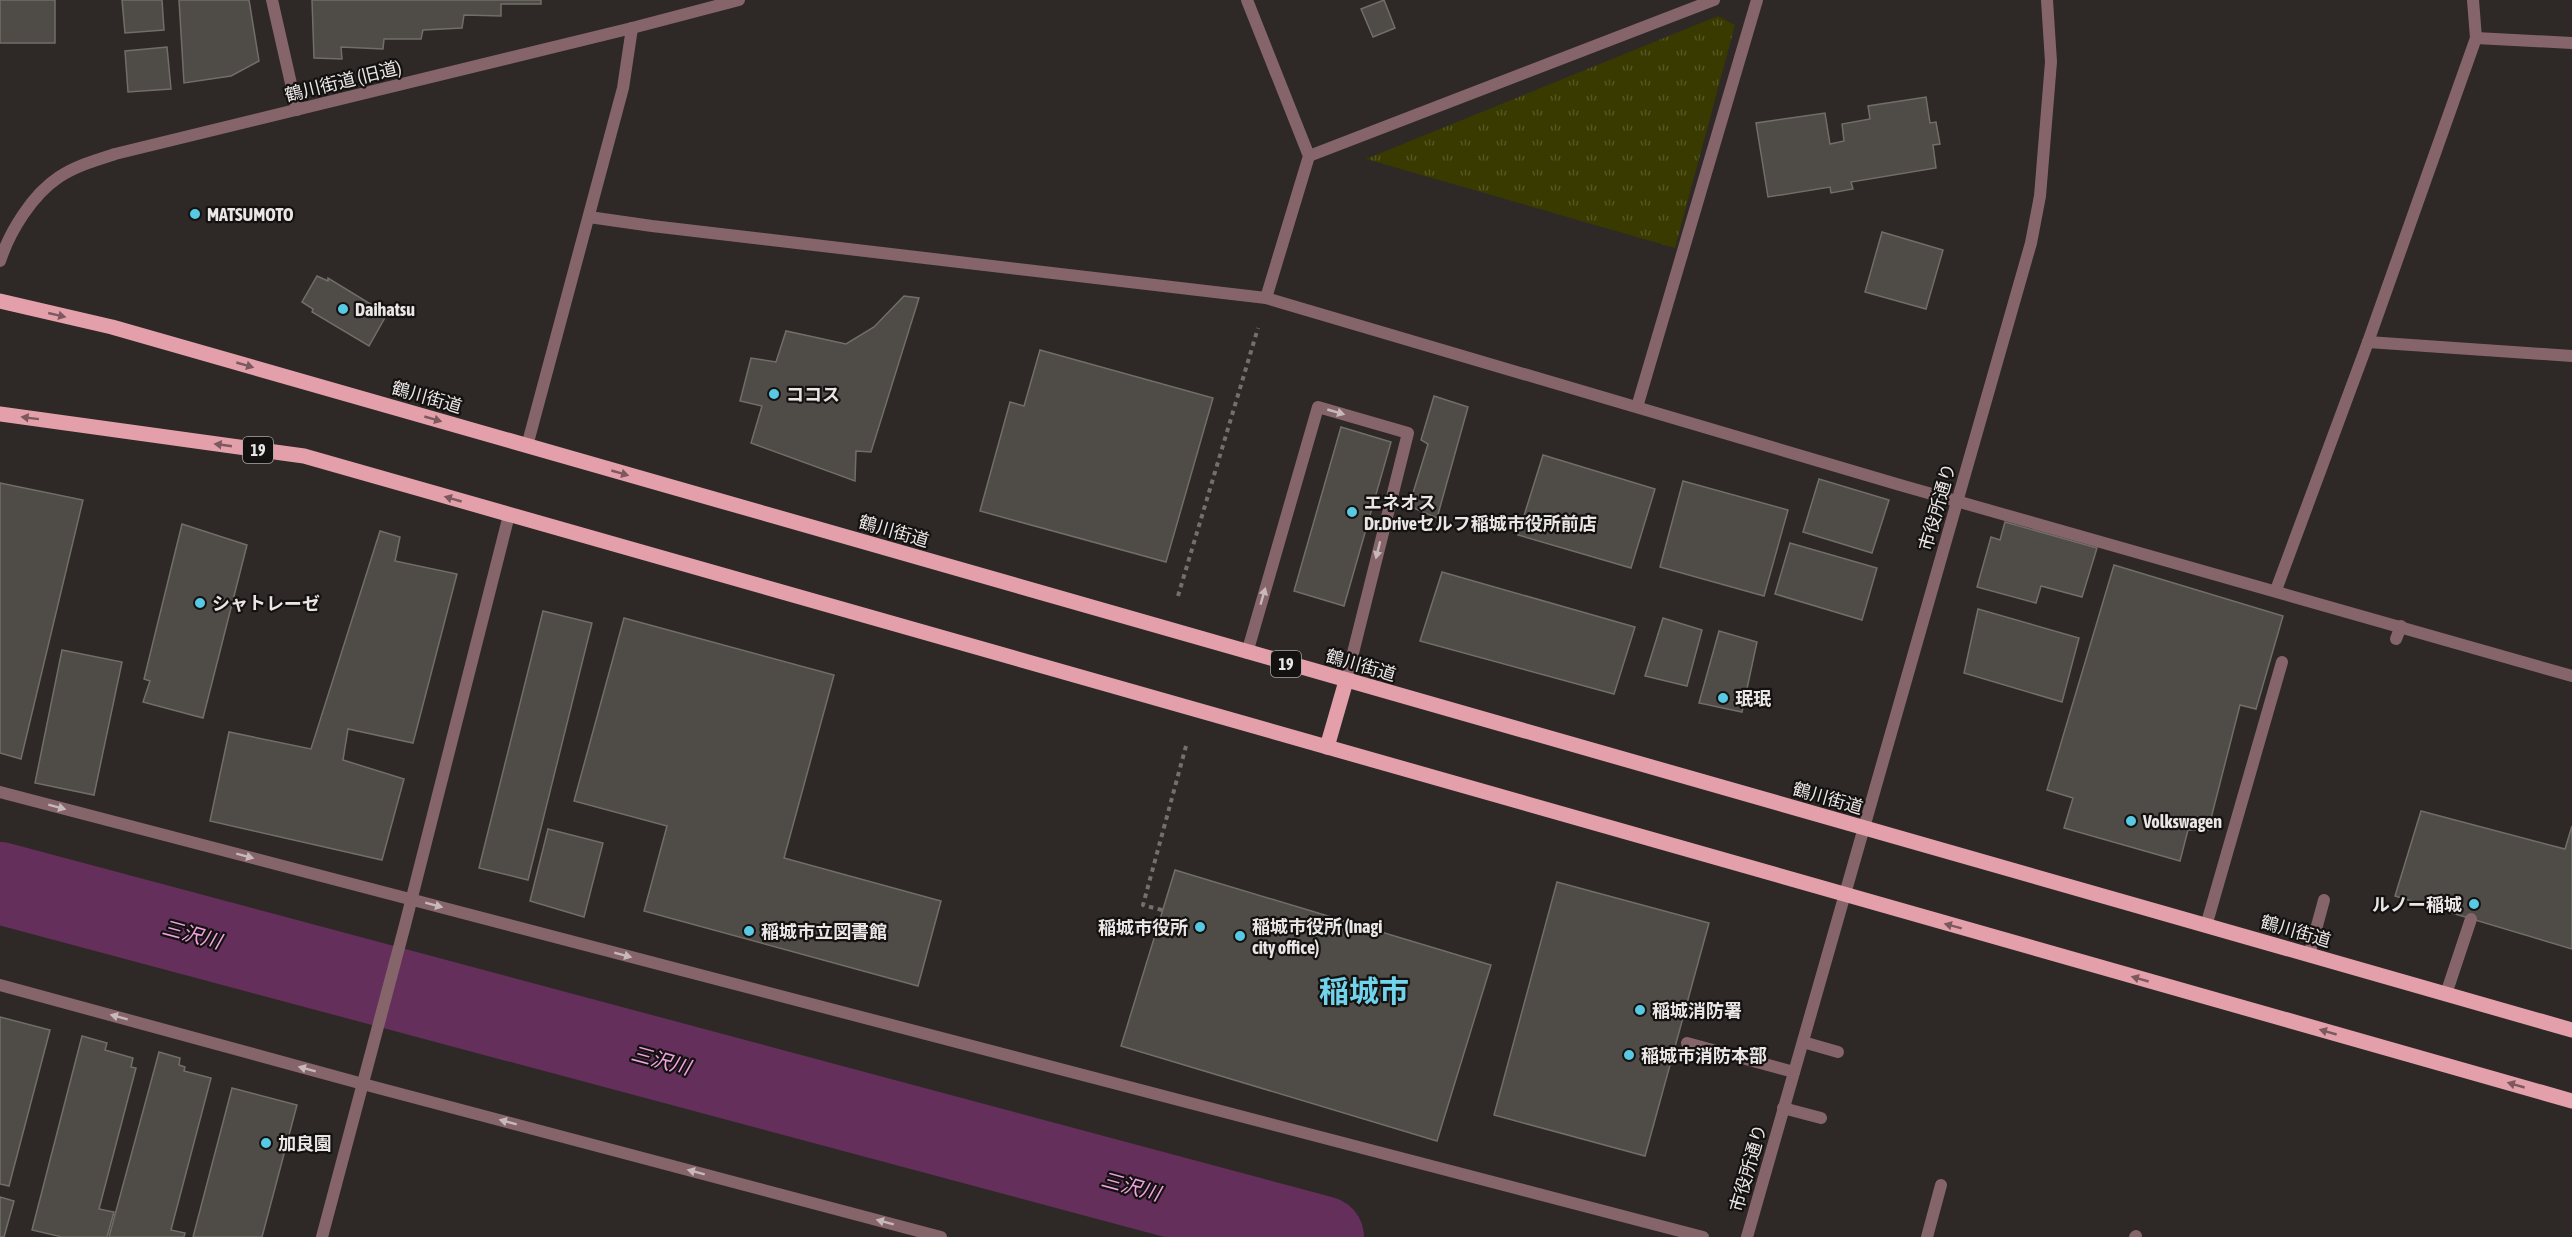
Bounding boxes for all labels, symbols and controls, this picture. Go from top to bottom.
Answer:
street label: 鶴川街道 (旧道) [283,56,403,106]
place label: MATSUMOTO [207,204,294,225]
marker: MATSUMOTO [188,207,202,221]
place label: Daihatsu [355,299,415,320]
marker: Daihatsu [336,302,350,316]
one-way arrow [48,310,66,320]
one-way arrow [236,361,254,371]
street label: 鶴川街道 [390,377,464,417]
place label: ココス [786,384,840,405]
marker: ココス [767,387,781,401]
one-way arrow [1327,408,1345,417]
one-way arrow [20,413,39,422]
one-way arrow [424,415,442,424]
road number: 19 [243,437,273,463]
one-way arrow [213,440,232,449]
street label: 市役所通り [1915,461,1959,553]
one-way arrow [611,469,629,478]
place label: エネオス Dr.Driveセルフ稲城市役所前店 [1364,492,1597,534]
one-way arrow [444,493,462,503]
marker: エネオス Dr.Driveセルフ稲城市役所前店 [1345,505,1359,519]
street label: 鶴川街道 [857,511,931,551]
one-way arrow [1373,541,1383,559]
one-way arrow [1259,587,1268,605]
place label: シャトレーゼ [212,593,320,614]
marker: シャトレーゼ [193,596,207,610]
street label: 鶴川街道 [1324,645,1398,685]
road number: 19 [1271,651,1301,677]
place label: 珉珉 [1735,688,1771,709]
marker: 珉珉 [1716,691,1730,705]
street label: 鶴川街道 [1791,778,1865,818]
one-way arrow [48,803,66,812]
place label: Volkswagen [2142,811,2222,832]
marker: Volkswagen [2124,814,2138,828]
one-way arrow [237,852,255,861]
place label: ルノー稲城 [2372,894,2462,915]
marker: ルノー稲城 [2467,897,2481,911]
one-way arrow [425,901,443,910]
street label: 鶴川街道 [2259,911,2333,951]
water label: 三沢川 [160,915,226,953]
place label: 稲城市役所 (Inagi city office) [1252,916,1382,958]
place label: 稲城市役所 [1098,917,1188,938]
marker: 稲城市役所 [1193,920,1207,934]
place label: 稲城市立図書館 [761,921,887,942]
one-way arrow [1944,921,1962,930]
marker: 稲城市立図書館 [742,924,756,938]
marker: 稲城市役所 (Inagi city office) [1233,929,1247,943]
one-way arrow [614,950,632,960]
district label: 稲城市 [1319,974,1409,1008]
one-way arrow [2131,974,2149,983]
place label: 稲城消防署 [1652,1000,1742,1021]
marker: 稲城消防署 [1633,1003,1647,1017]
one-way arrow [109,1012,128,1022]
one-way arrow [2319,1027,2337,1036]
water label: 三沢川 [629,1041,695,1079]
place label: 稲城市消防本部 [1641,1045,1767,1066]
marker: 稲城市消防本部 [1622,1048,1636,1062]
one-way arrow [298,1064,316,1073]
one-way arrow [2507,1080,2525,1089]
one-way arrow [499,1117,517,1127]
street label: 市役所通り [1726,1122,1770,1214]
place label: 加良園 [278,1133,332,1154]
marker: 加良園 [259,1136,273,1150]
one-way arrow [687,1167,705,1177]
water label: 三沢川 [1099,1167,1165,1205]
one-way arrow [876,1217,894,1226]

